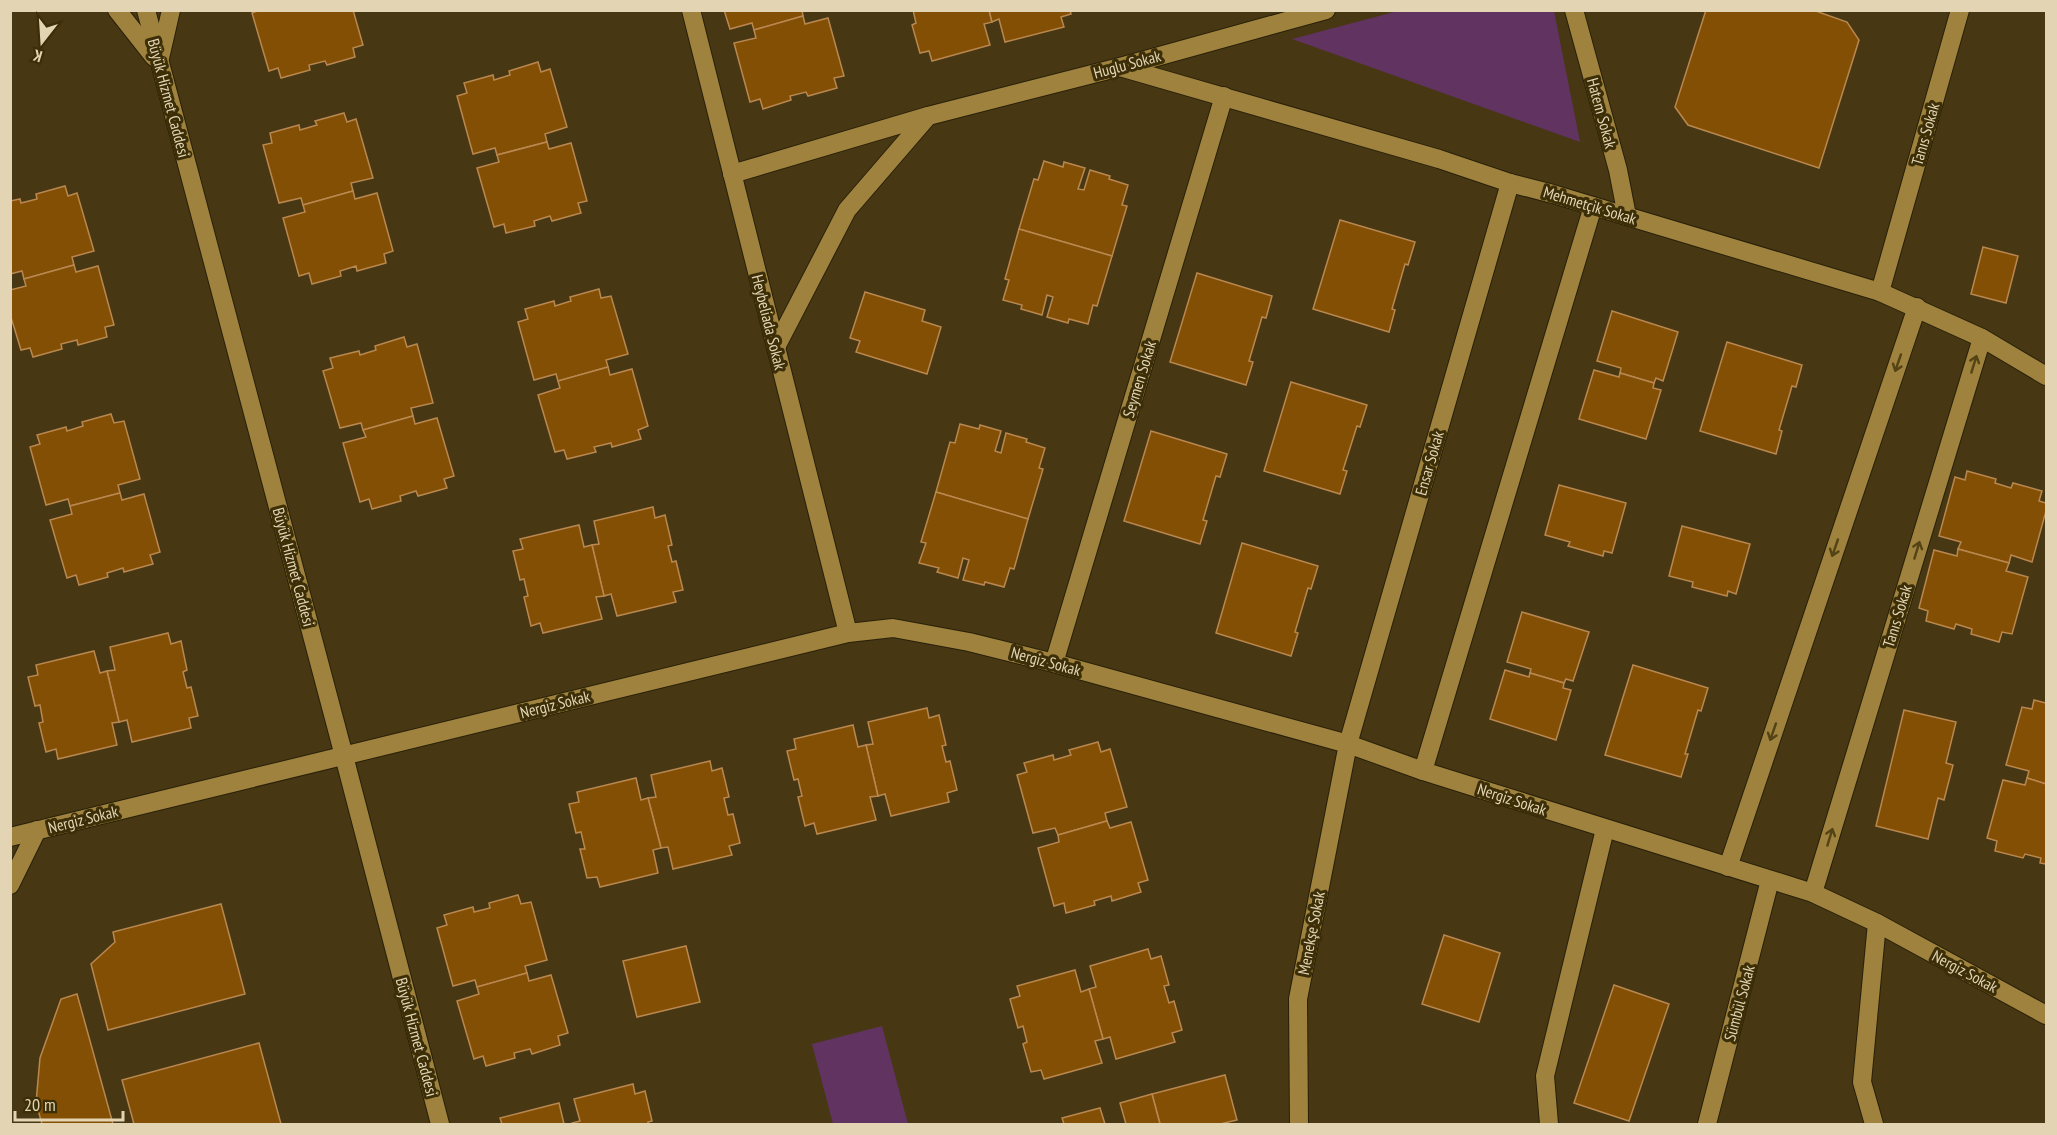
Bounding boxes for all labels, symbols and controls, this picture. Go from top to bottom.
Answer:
north arrow [12,12,72,72]
street label: Büyük Hizmet Caddesi [144,36,194,160]
text: K [30,45,45,67]
street label: Huglu Sokak [1091,45,1164,83]
street label: Hatem Sokak [1583,76,1621,151]
street label: Tanıs Sokak [1907,100,1944,168]
street label: Mehmetçik Sokak [1541,181,1640,229]
street label: Heybeliada Sokak [748,272,791,372]
street label: Seymen Sokak [1118,337,1160,420]
one-way arrow [1891,353,1902,372]
one-way arrow [1969,355,1980,374]
street label: Ensar Sokak [1410,428,1448,498]
street label: Büyük Hizmet Caddesi [269,505,319,629]
one-way arrow [1829,538,1840,556]
one-way arrow [1912,541,1923,560]
street label: Tanıs Sokak [1878,582,1916,650]
street label: Nergiz Sokak [1009,642,1084,680]
street label: Nergiz Sokak [518,685,593,722]
one-way arrow [1767,722,1778,741]
street label: Nergiz Sokak [1475,778,1550,820]
street label: Nergiz Sokak [46,800,121,837]
one-way arrow [1825,828,1836,847]
street label: Menekşe Sokak [1293,889,1329,976]
street label: Nergiz Sokak [1929,945,2002,997]
street label: Sümbül Sokak [1719,962,1759,1043]
street label: Büyük Hizmet Caddesi [392,975,442,1099]
scale bar [15,1084,123,1122]
text: 20 m [24,1093,56,1116]

